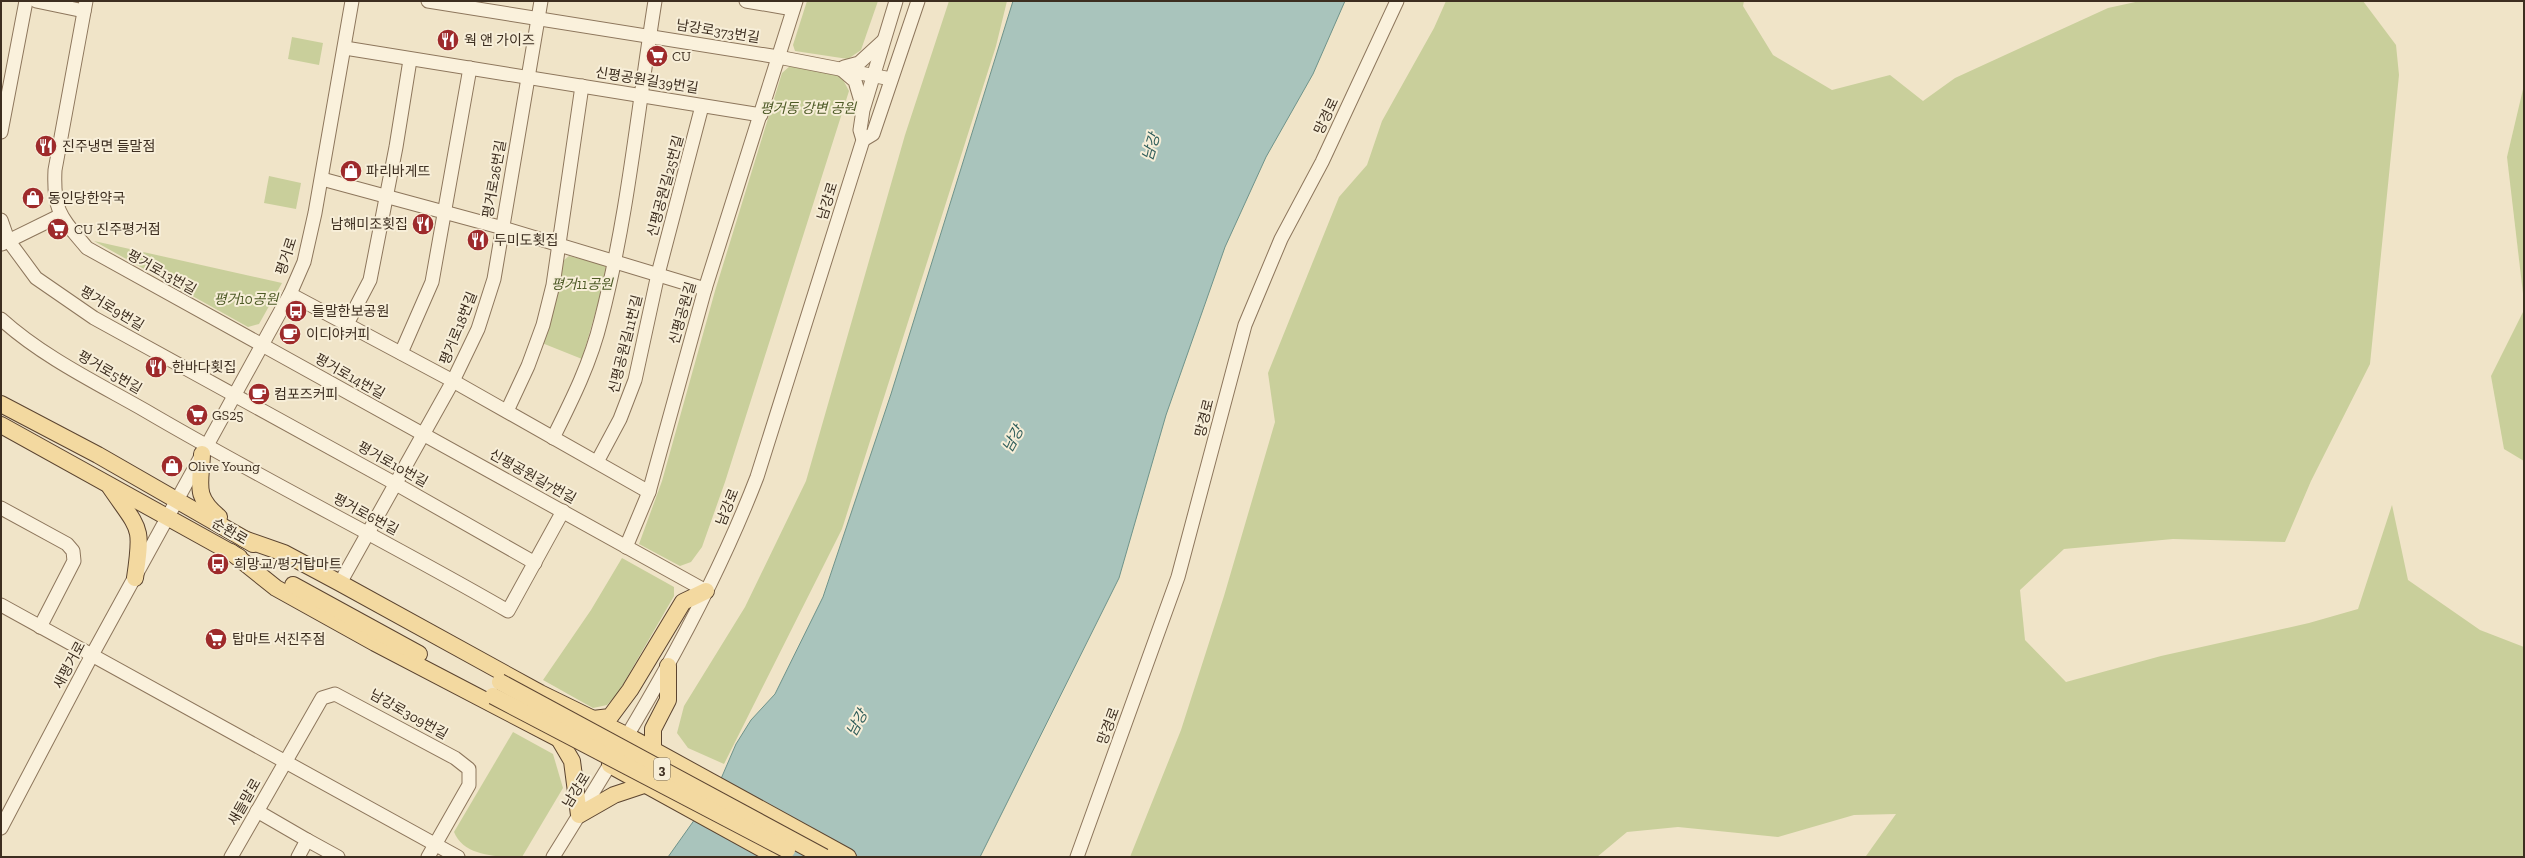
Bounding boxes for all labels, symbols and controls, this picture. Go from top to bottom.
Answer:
street label: 남강로373번길 [675,16,761,47]
restaurant icon: 웍 앤 가이즈 [435,27,461,53]
place label: 웍 앤 가이즈 [464,32,535,49]
supermarket icon: CU [644,43,670,69]
place label: CU [672,48,691,65]
street label: 신평공원길39번길 [594,64,700,97]
street label: 망경로 [1311,95,1342,137]
park label: 평거동 강변 공원 [760,100,857,117]
water label: 남강 [1138,129,1164,163]
restaurant icon: 진주냉면 들말점 [33,133,59,159]
street label: 신평공원길25번길 [644,133,687,239]
place label: 진주냉면 들말점 [62,138,155,155]
street label: 평거로26번길 [479,139,510,219]
shop icon: 파리바게뜨 [338,158,364,184]
place label: 파리바게뜨 [366,163,431,180]
street label: 남강로 [814,180,841,222]
shop icon: 동인당한약국 [20,185,46,211]
place label: 동인당한약국 [48,190,125,207]
restaurant icon: 남해미조횟집 [410,211,436,237]
supermarket icon: CU 진주평거점 [45,216,71,242]
place label: 남해미조횟집 [331,216,408,233]
place label: CU 진주평거점 [74,221,161,238]
restaurant icon: 두미도횟집 [465,227,491,253]
place label: 두미도횟집 [494,232,558,249]
street label: 평거로 [272,235,301,277]
street label: 평거로13번길 [124,246,199,298]
park label: 평거11공원 [551,276,614,293]
street label: 신평공원길 [665,280,700,346]
street label: 평거로9번길 [77,283,147,334]
street label: 평거로18번길 [436,289,481,367]
park label: 평거10공원 [214,291,279,308]
street label: 신평공원길11번길 [605,293,646,395]
bus stop icon: 들말한보공원 [283,298,309,324]
place label: 들말한보공원 [312,303,389,320]
cafe icon: 이디야커피 [277,321,303,347]
place label: 이디야커피 [306,326,370,343]
street label: 평거로5번길 [75,347,145,398]
street label: 평거로14번길 [312,350,388,403]
restaurant icon: 한바다횟집 [143,354,169,380]
place label: 한바다횟집 [172,359,236,376]
cafe icon: 컴포즈커피 [246,381,272,407]
place label: 컴포즈커피 [274,386,338,403]
street label: 망경로 [1192,397,1217,439]
supermarket icon: GS25 [184,402,210,428]
place label: GS25 [212,407,244,424]
water label: 남강 [998,421,1029,455]
street label: 평거로10번길 [355,438,431,491]
street label: 신평공원길7번길 [486,446,579,507]
shop icon: Olive Young [159,453,185,479]
place label: Olive Young [188,458,260,475]
street label: 남강로 [712,486,743,528]
street label: 평거로6번길 [330,490,401,539]
street label: 순환로 [209,514,251,549]
bus stop icon: 희망교/평거탑마트 [205,551,231,577]
place label: 희망교/평거탑마트 [234,556,342,573]
supermarket icon: 탑마트 서진주점 [203,626,229,652]
place label: 탑마트 서진주점 [232,631,325,648]
street label: 새평거로 [50,638,89,692]
street label: 남강로309번길 [367,686,451,743]
water label: 남강 [842,705,873,739]
street label: 망경로 [1094,705,1123,747]
road number: 3 [654,758,670,780]
street label: 남강로 [559,769,594,811]
street label: 새들말로 [224,776,265,829]

